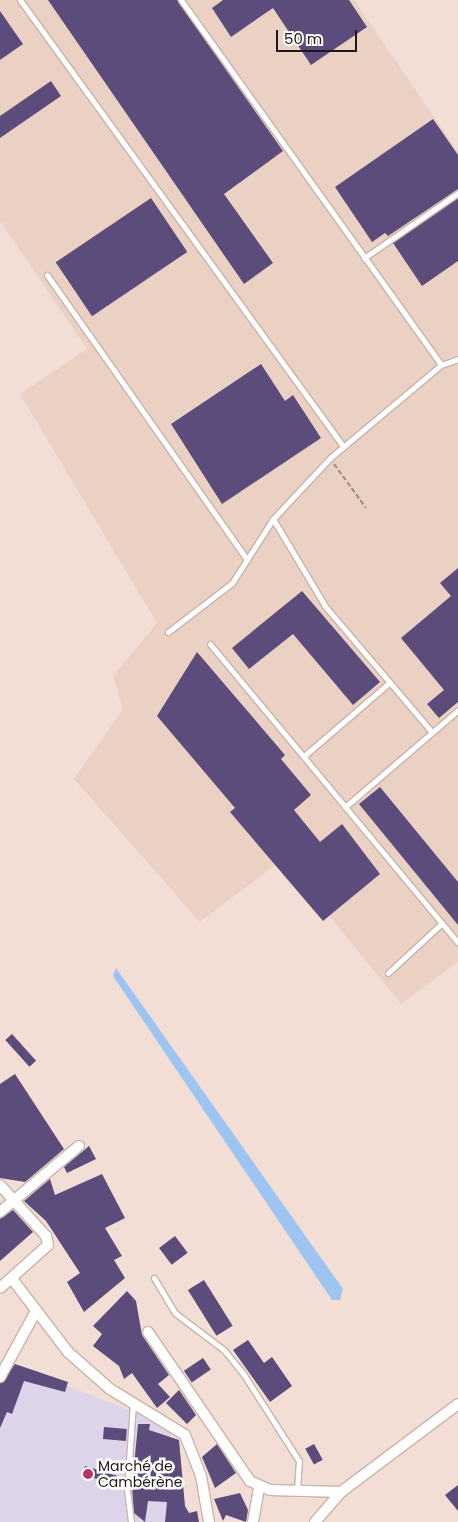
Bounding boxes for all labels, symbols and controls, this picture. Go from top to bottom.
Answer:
scale bar [278,20,359,52]
text: 50 m [284,28,322,49]
place label: Marché de Cambérène [98,1458,182,1490]
marker: Marché de Cambérène [82,1468,94,1480]

